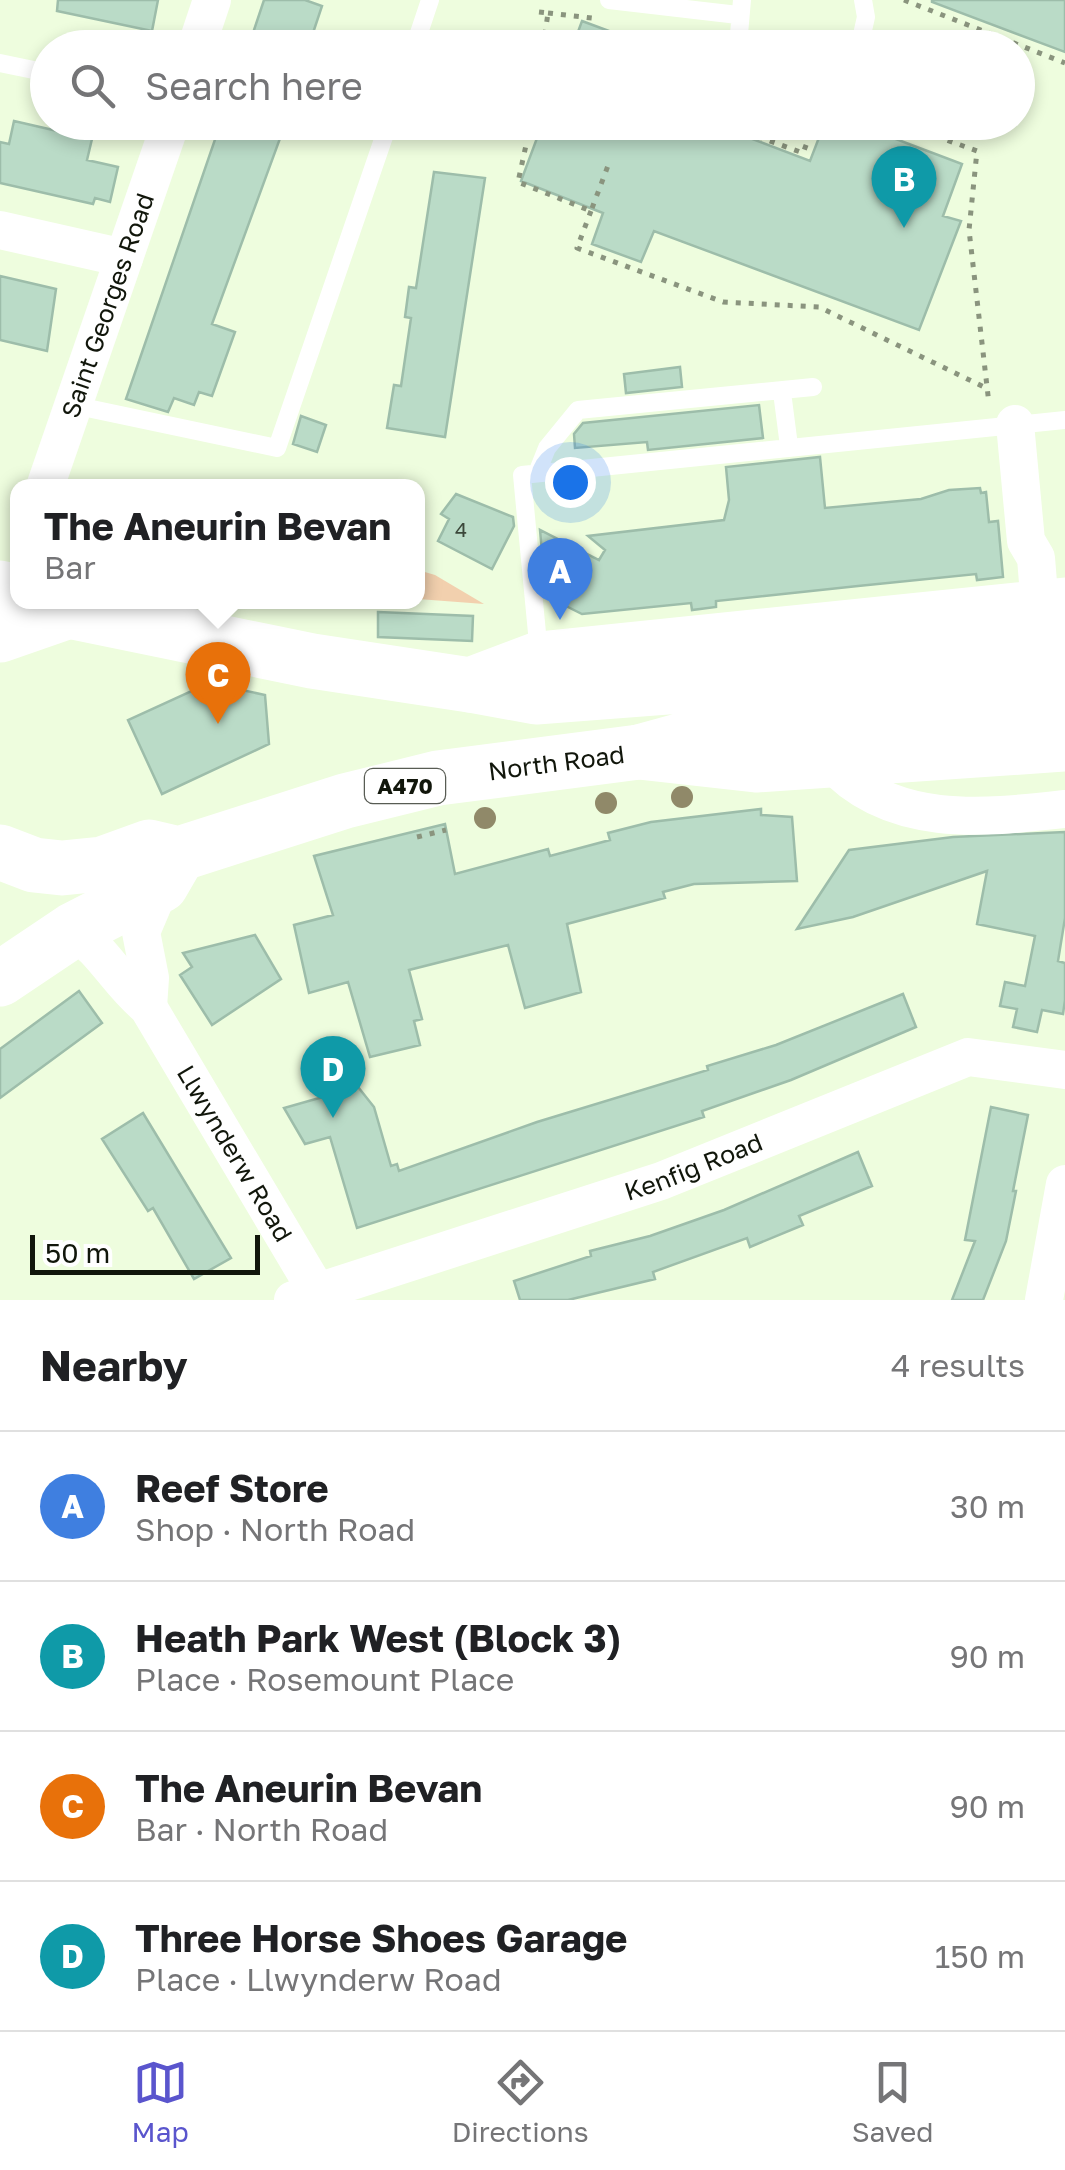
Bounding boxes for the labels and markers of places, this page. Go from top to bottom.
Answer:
pin: B [872,146,936,228]
pin: A [528,538,592,620]
pin: C [186,642,250,724]
pin: D [300,1036,366,1118]

